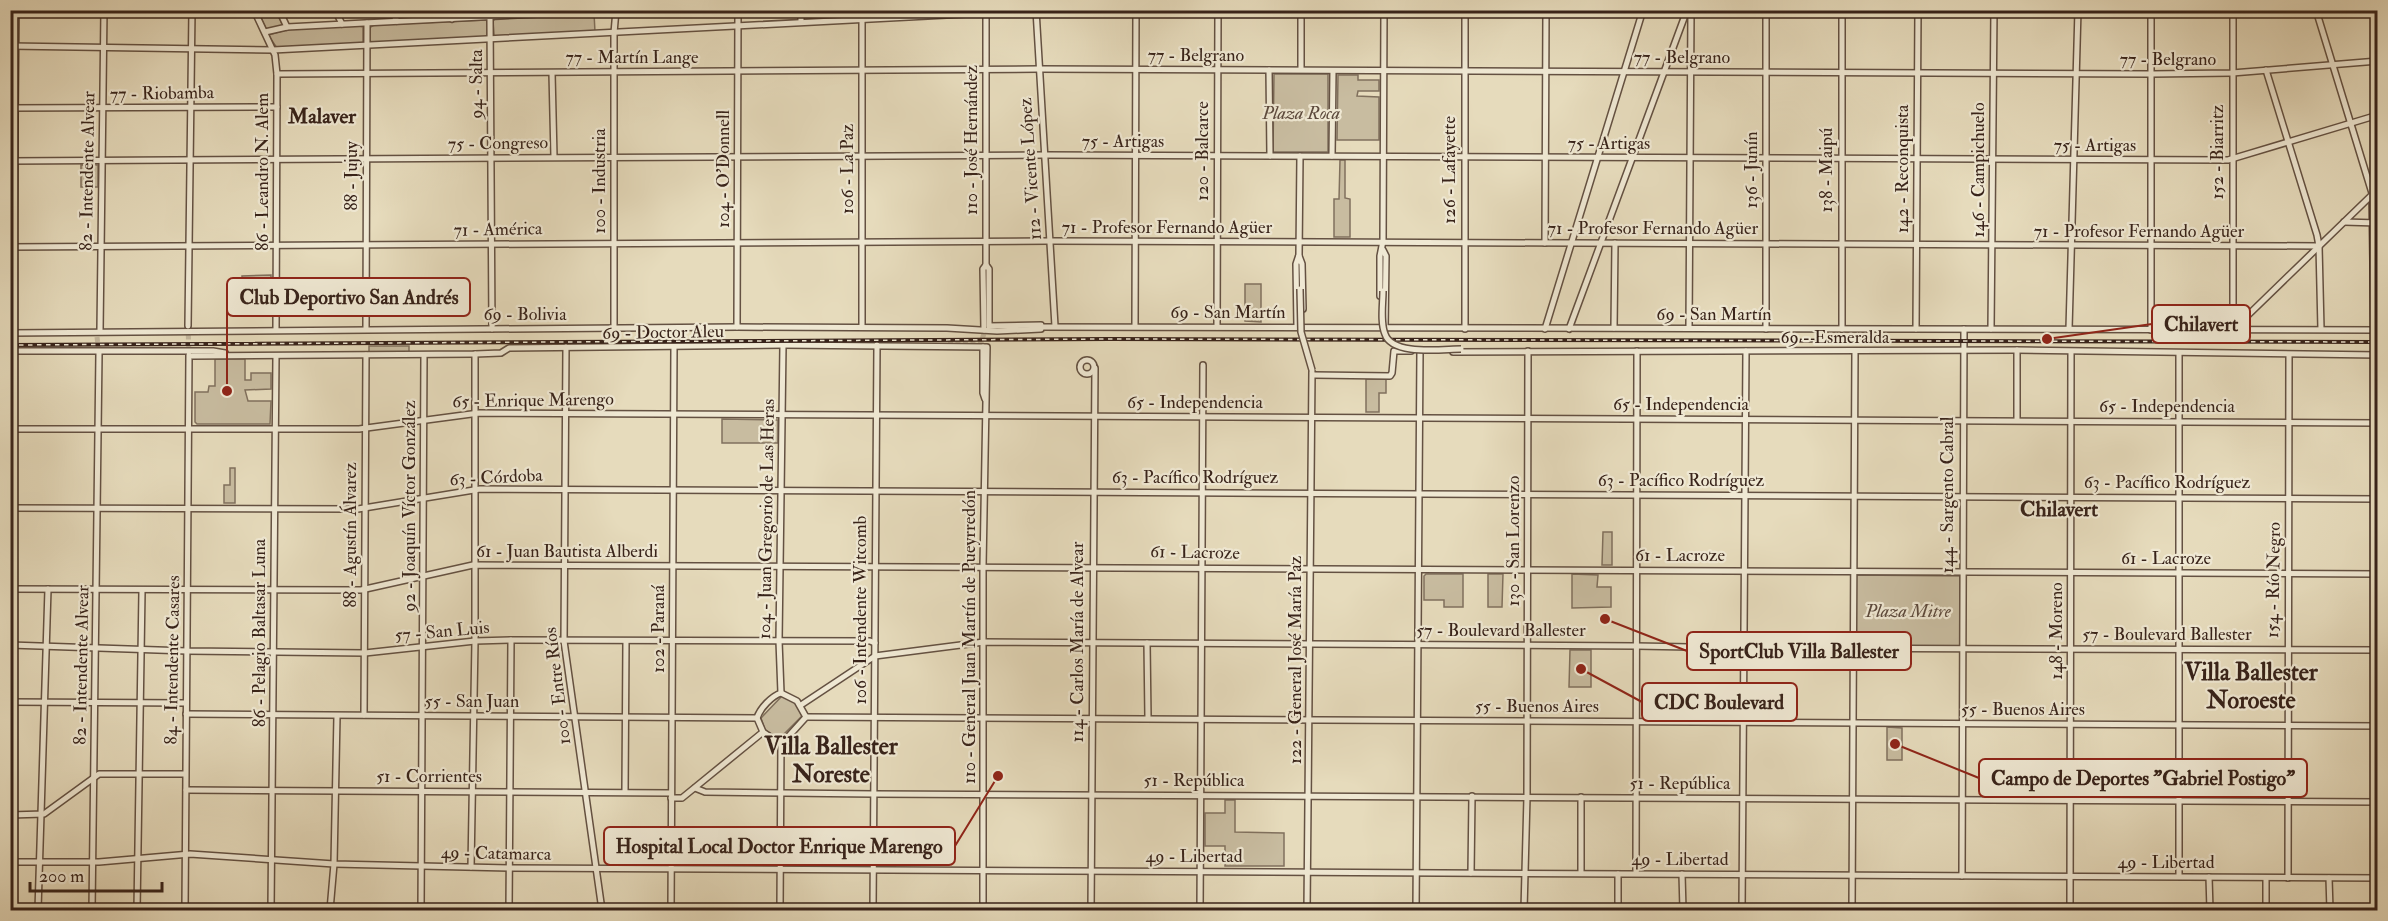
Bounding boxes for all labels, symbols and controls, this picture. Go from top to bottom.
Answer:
street label: 77 - Belgrano [1148,44,1245,67]
street label: 77 - Martín Lange [566,46,699,69]
street label: 77 - Belgrano [1634,46,1731,69]
street label: 77 - Belgrano [2120,48,2217,71]
street label: 94 - Salta [465,49,488,121]
street label: 110 - José Hernández [960,65,983,215]
street label: 77 - Riobamba [110,81,215,106]
street label: 82 - Intendente Alvear [75,91,100,251]
street label: 86 - Leandro N. Alem [251,93,274,251]
street label: 112 - Vicente López [1014,97,1047,241]
street label: 120 - Balcarce [1191,101,1214,201]
park label: Plaza Roca [1261,102,1340,125]
street label: 146 - Campichuelo [1967,102,1990,238]
district label: Malaver [287,103,357,130]
street label: 142 - Reconquista [1891,104,1914,233]
street label: 152 - Biarritz [2206,104,2229,200]
street label: 104 - O'Donnell [712,110,735,228]
street label: 126 - Lafayette [1438,116,1461,224]
street label: 106 - La Paz [836,124,859,214]
street label: 100 - Industria [588,128,611,234]
street label: 138 - Maipú [1815,128,1838,212]
street label: 75 - Artigas [1082,130,1164,153]
street label: 75 - Congreso [448,131,549,156]
street label: 136 - Junín [1740,131,1763,209]
street label: 75 - Artigas [1568,132,1650,155]
street label: 75 - Artigas [2054,134,2136,157]
street label: 88 - Jujuy [340,140,363,211]
street label: 71 - Profesor Fernando Agüer [1062,216,1273,239]
street label: 71 - América [453,217,543,242]
street label: 71 - Profesor Fernando Agüer [1548,217,1759,240]
street label: 71 - Profesor Fernando Agüer [2034,220,2245,243]
callout: Club Deportivo San Andrés [227,278,470,316]
text: Club Deportivo San Andrés [239,285,459,311]
street label: 69 - San Martín [1170,301,1286,324]
street label: 69 - Bolivia [483,303,567,326]
street label: 69 - San Martín [1656,303,1772,326]
callout: Chilavert [2152,305,2250,343]
text: Chilavert [2164,312,2239,337]
street label: 69 - Doctor Aleu [602,320,724,345]
street label: 69 - Esmeralda [1781,326,1890,349]
street label: 65 - Enrique Marengo [452,388,614,413]
street label: 65 - Independencia [1127,391,1264,414]
street label: 65 - Independencia [1613,393,1750,416]
street label: 65 - Independencia [2099,395,2236,418]
street label: 104 - Juan Gregorio de Las Heras [753,398,780,640]
street label: 92 - Joaquín Víctor González [398,400,421,614]
street label: 144 - Sargento Cabral [1936,416,1959,573]
street label: 88 - Agustín Álvarez [339,462,362,608]
street label: 63 - Córdoba [449,464,544,491]
street label: 63 - Pacífico Rodríguez [1112,466,1279,489]
street label: 63 - Pacífico Rodríguez [1598,469,1765,492]
street label: 63 - Pacífico Rodríguez [2084,471,2251,494]
street label: 130 - San Lorenzo [1502,475,1525,606]
street label: 110 - General Juan Martín de Pueyrredón [958,490,981,784]
district label: Chilavert [2020,496,2098,523]
street label: 106 - Intendente Witcomb [849,515,872,704]
street label: 154 - Río Negro [2261,521,2286,638]
street label: 86 - Pelagio Baltasar Luna [248,538,271,727]
street label: 61 - Juan Bautista Alberdi [476,540,658,563]
street label: 61 - Lacroze [1150,540,1241,565]
street label: 114 - Carlos María de Alvear [1066,541,1089,742]
street label: 61 - Lacroze [1635,544,1725,567]
street label: 61 - Lacroze [2121,547,2211,570]
street label: 122 - General José María Paz [1284,555,1307,764]
street label: 84 - Intendente Casares [160,575,185,745]
street label: 148 - Moreno [2045,582,2068,680]
street label: 102 - Paraná [647,584,670,673]
street label: 82 - Intendente Alvear [69,585,94,745]
park label: Plaza Mitre [1864,600,1952,623]
street label: 57 - San Luis [394,616,490,647]
street label: 57 - Boulevard Ballester [1416,619,1586,642]
street label: 57 - Boulevard Ballester [2082,623,2252,646]
street label: 100 - Entre Ríos [539,626,576,746]
callout: SportClub Villa Ballester [1687,632,1911,670]
text: SportClub Villa Ballester [1699,639,1899,665]
district label: Villa Ballester Noroeste [2183,657,2319,716]
callout: CDC Boulevard [1642,683,1797,721]
street label: 55 - San Juan [425,690,519,713]
text: CDC Boulevard [1654,690,1784,715]
street label: 55 - Buenos Aires [1475,695,1599,718]
street label: 55 - Buenos Aires [1961,698,2085,721]
district label: Villa Ballester Noreste [763,731,899,790]
callout: Campo de Deportes "Gabriel Postigo" [1979,759,2307,797]
street label: 51 - Corrientes [376,765,482,788]
text: Campo de Deportes "Gabriel Postigo" [1991,766,2295,792]
street label: 51 - República [1144,769,1245,792]
street label: 51 - República [1630,772,1731,795]
callout: Hospital Local Doctor Enrique Marengo [604,827,955,865]
text: Hospital Local Doctor Enrique Marengo [615,834,943,860]
street label: 49 - Catamarca [441,841,552,866]
street label: 49 - Libertad [1145,845,1243,868]
street label: 49 - Libertad [1631,848,1729,871]
street label: 49 - Libertad [2117,851,2215,874]
scale bar [30,855,162,893]
text: 200 m [39,865,84,888]

